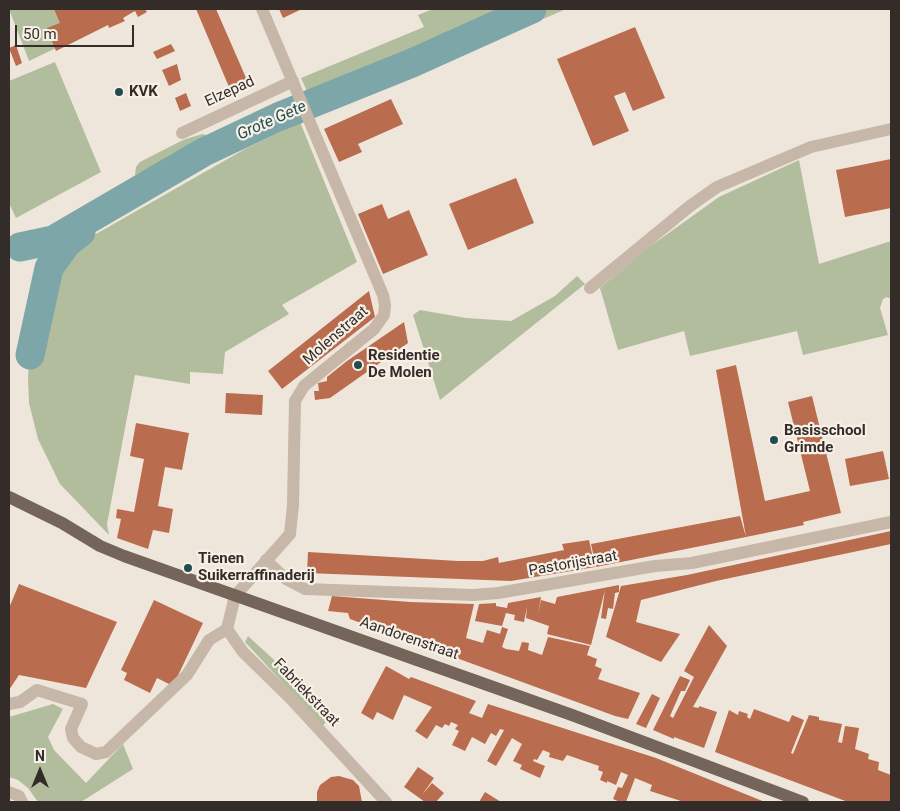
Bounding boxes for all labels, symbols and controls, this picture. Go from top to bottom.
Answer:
scale bar [18,15,136,47]
text: 50 m [23,25,57,43]
street label: Elzepad [202,73,258,111]
place label: KVK [129,83,158,101]
marker: KVK [113,86,125,98]
water label: Grote Gete [234,97,310,145]
street label: Molenstraat [300,303,372,369]
place label: Residentie De Molen [368,347,439,382]
marker: Residentie De Molen [352,359,364,371]
place label: Basisschool Grimde [784,422,866,457]
marker: Basisschool Grimde [768,434,780,446]
street label: Pastorijstraat [527,547,619,581]
place label: Tienen Suikerraffinaderij [198,550,315,585]
marker: Tienen Suikerraffinaderij [182,562,194,574]
street label: Aandorenstraat [357,614,461,664]
street label: Fabriekstraat [269,655,343,731]
north arrow [15,746,65,796]
text: N [35,748,45,764]

